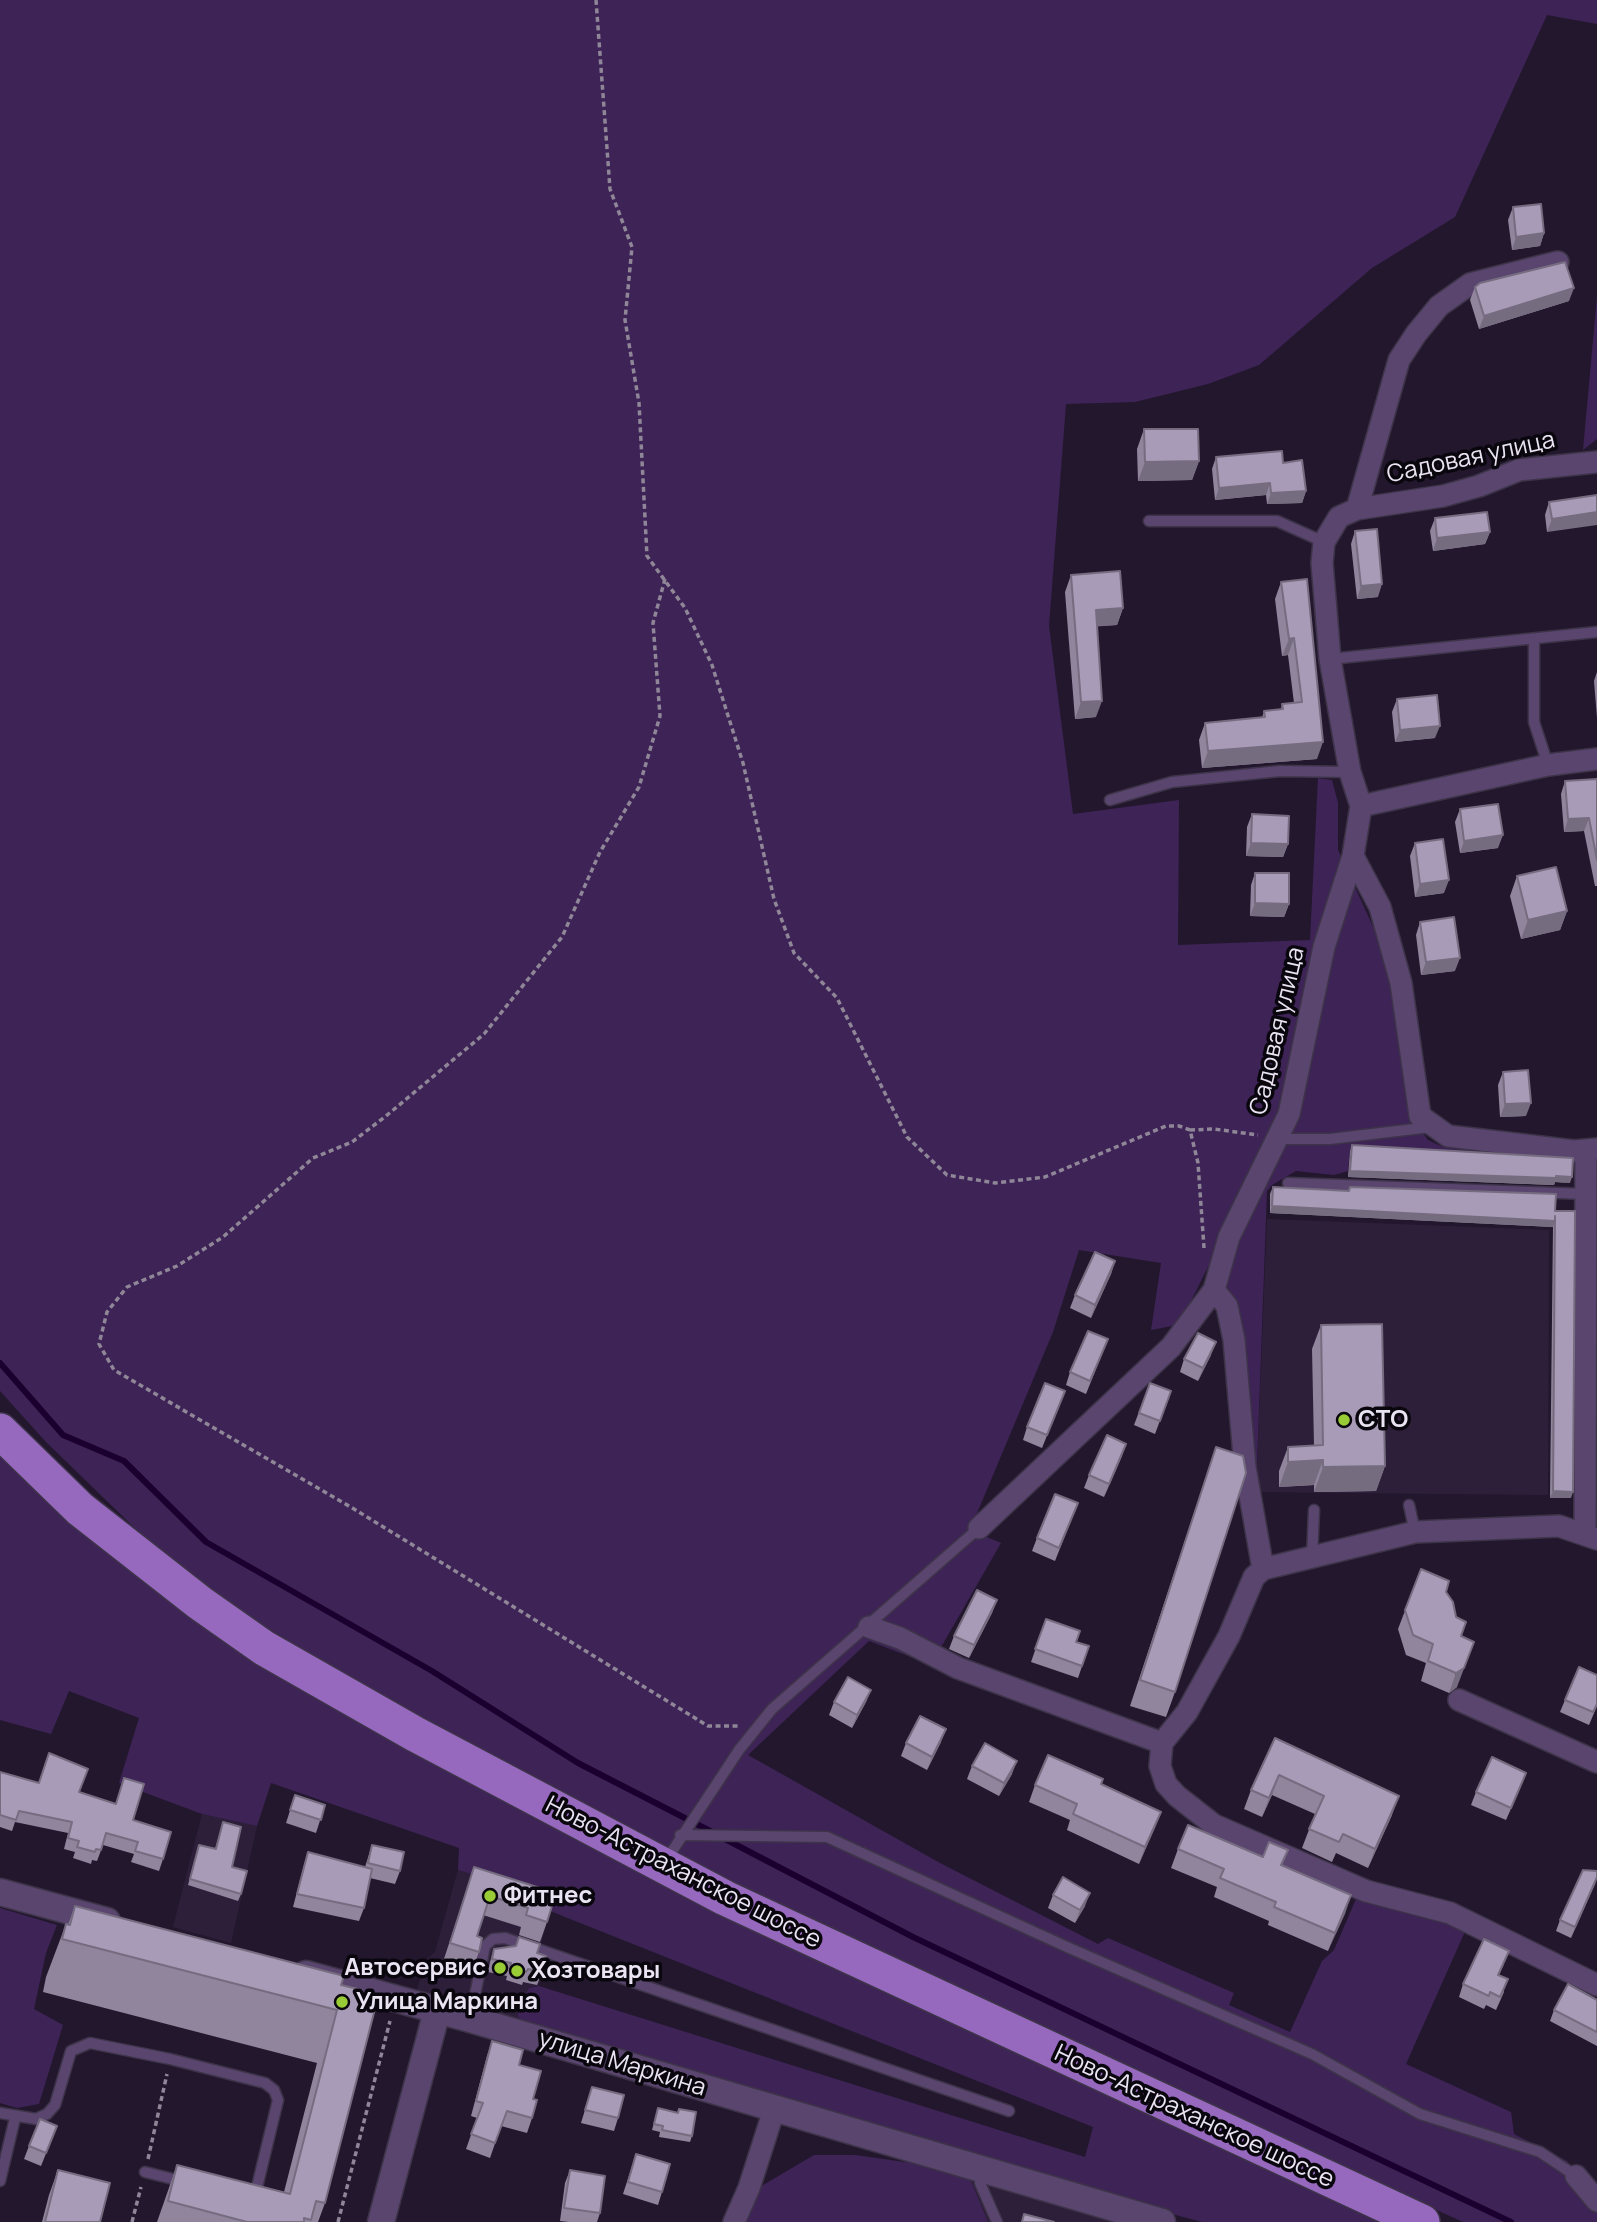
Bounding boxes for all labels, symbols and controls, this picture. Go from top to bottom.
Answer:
street label: Садовая улица [1384,426,1558,490]
street label: Садовая улица [1245,944,1311,1118]
place label: СТО [1358,1406,1408,1434]
marker: СТО [1336,1412,1352,1428]
street label: Ново-Астраханское шоссе [540,1791,826,1955]
place label: Фитнес [504,1882,592,1910]
marker: Фитнес [482,1888,498,1904]
place label: Автосервис [344,1954,486,1982]
place label: Хозтовары [531,1957,660,1985]
marker: Автосервис [492,1960,508,1976]
marker: Хозтовары [509,1963,525,1979]
place label: Улица Маркина [356,1988,538,2016]
marker: Улица Маркина [334,1994,350,2010]
street label: улица Маркина [535,2025,709,2103]
street label: Ново-Астраханское шоссе [1050,2039,1338,2195]

